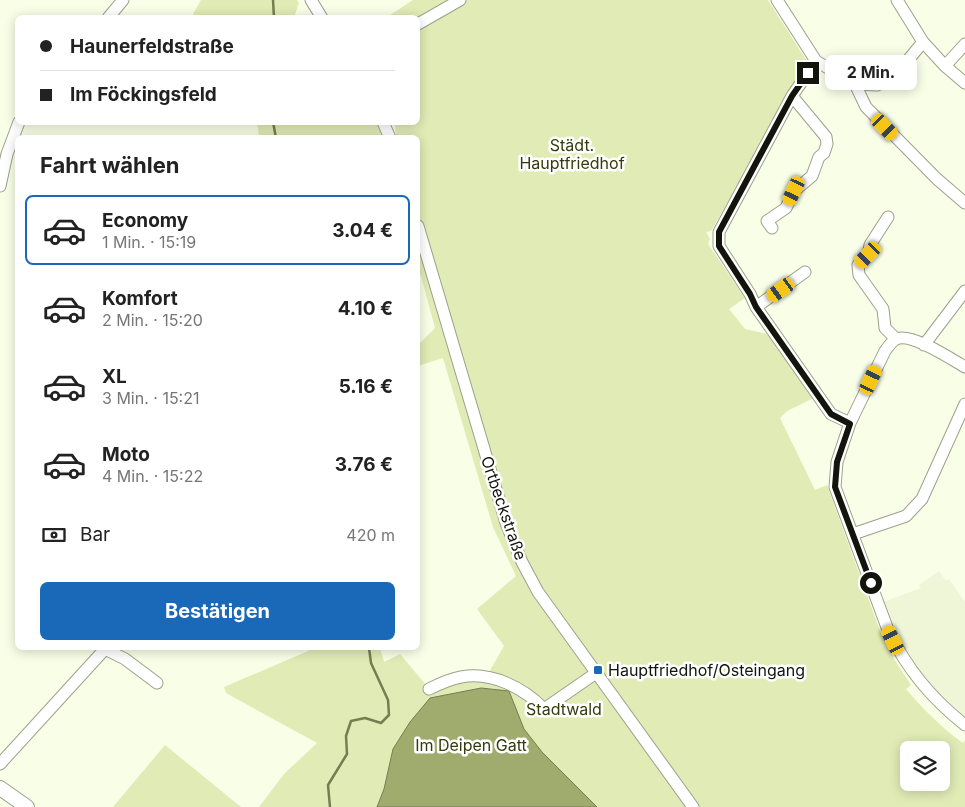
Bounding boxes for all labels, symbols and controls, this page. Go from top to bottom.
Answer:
text: Haunerfeldstraße [70,35,234,58]
callout: 2 Min. [826,56,918,90]
route end [797,62,819,84]
text: 2 Min. [847,62,895,82]
text: Im Föckingsfeld [70,83,217,106]
car [869,111,900,143]
park label: Städt. Hauptfriedhof [519,135,625,173]
text: Fahrt wählen [40,152,180,178]
car [780,174,807,208]
icon: car [42,208,87,253]
text: Economy [102,209,188,232]
text: 3.04 € [332,219,393,242]
text: 1 Min. · 15:19 [102,232,196,252]
car [852,239,883,271]
car [764,275,797,305]
icon: car [42,286,87,331]
text: Komfort [102,287,178,310]
text: 4.10 € [338,297,393,320]
text: 2 Min. · 15:20 [102,310,203,330]
car [857,363,884,397]
icon: car [42,364,87,409]
text: XL [102,365,127,388]
text: 5.16 € [339,375,393,398]
text: 3 Min. · 15:21 [102,388,200,408]
icon: car [42,442,87,487]
text: Moto [102,443,150,466]
text: 3.76 € [335,453,393,476]
street label: Ortbeckstraße [477,453,531,563]
text: 4 Min. · 15:22 [102,466,203,486]
icon: cash [40,521,68,549]
text: Bar [80,523,110,546]
text: 420 m [346,525,395,545]
route start [860,572,882,594]
button: Bestätigen [40,582,395,640]
car [879,623,906,657]
place label: Hauptfriedhof/Osteingang [608,660,805,680]
marker: Hauptfriedhof/Osteingang [592,664,604,676]
park label: Stadtwald [526,699,602,719]
park label: Im Deipen Gatt [415,735,527,755]
map controls [900,741,950,791]
button: layers [900,741,950,791]

